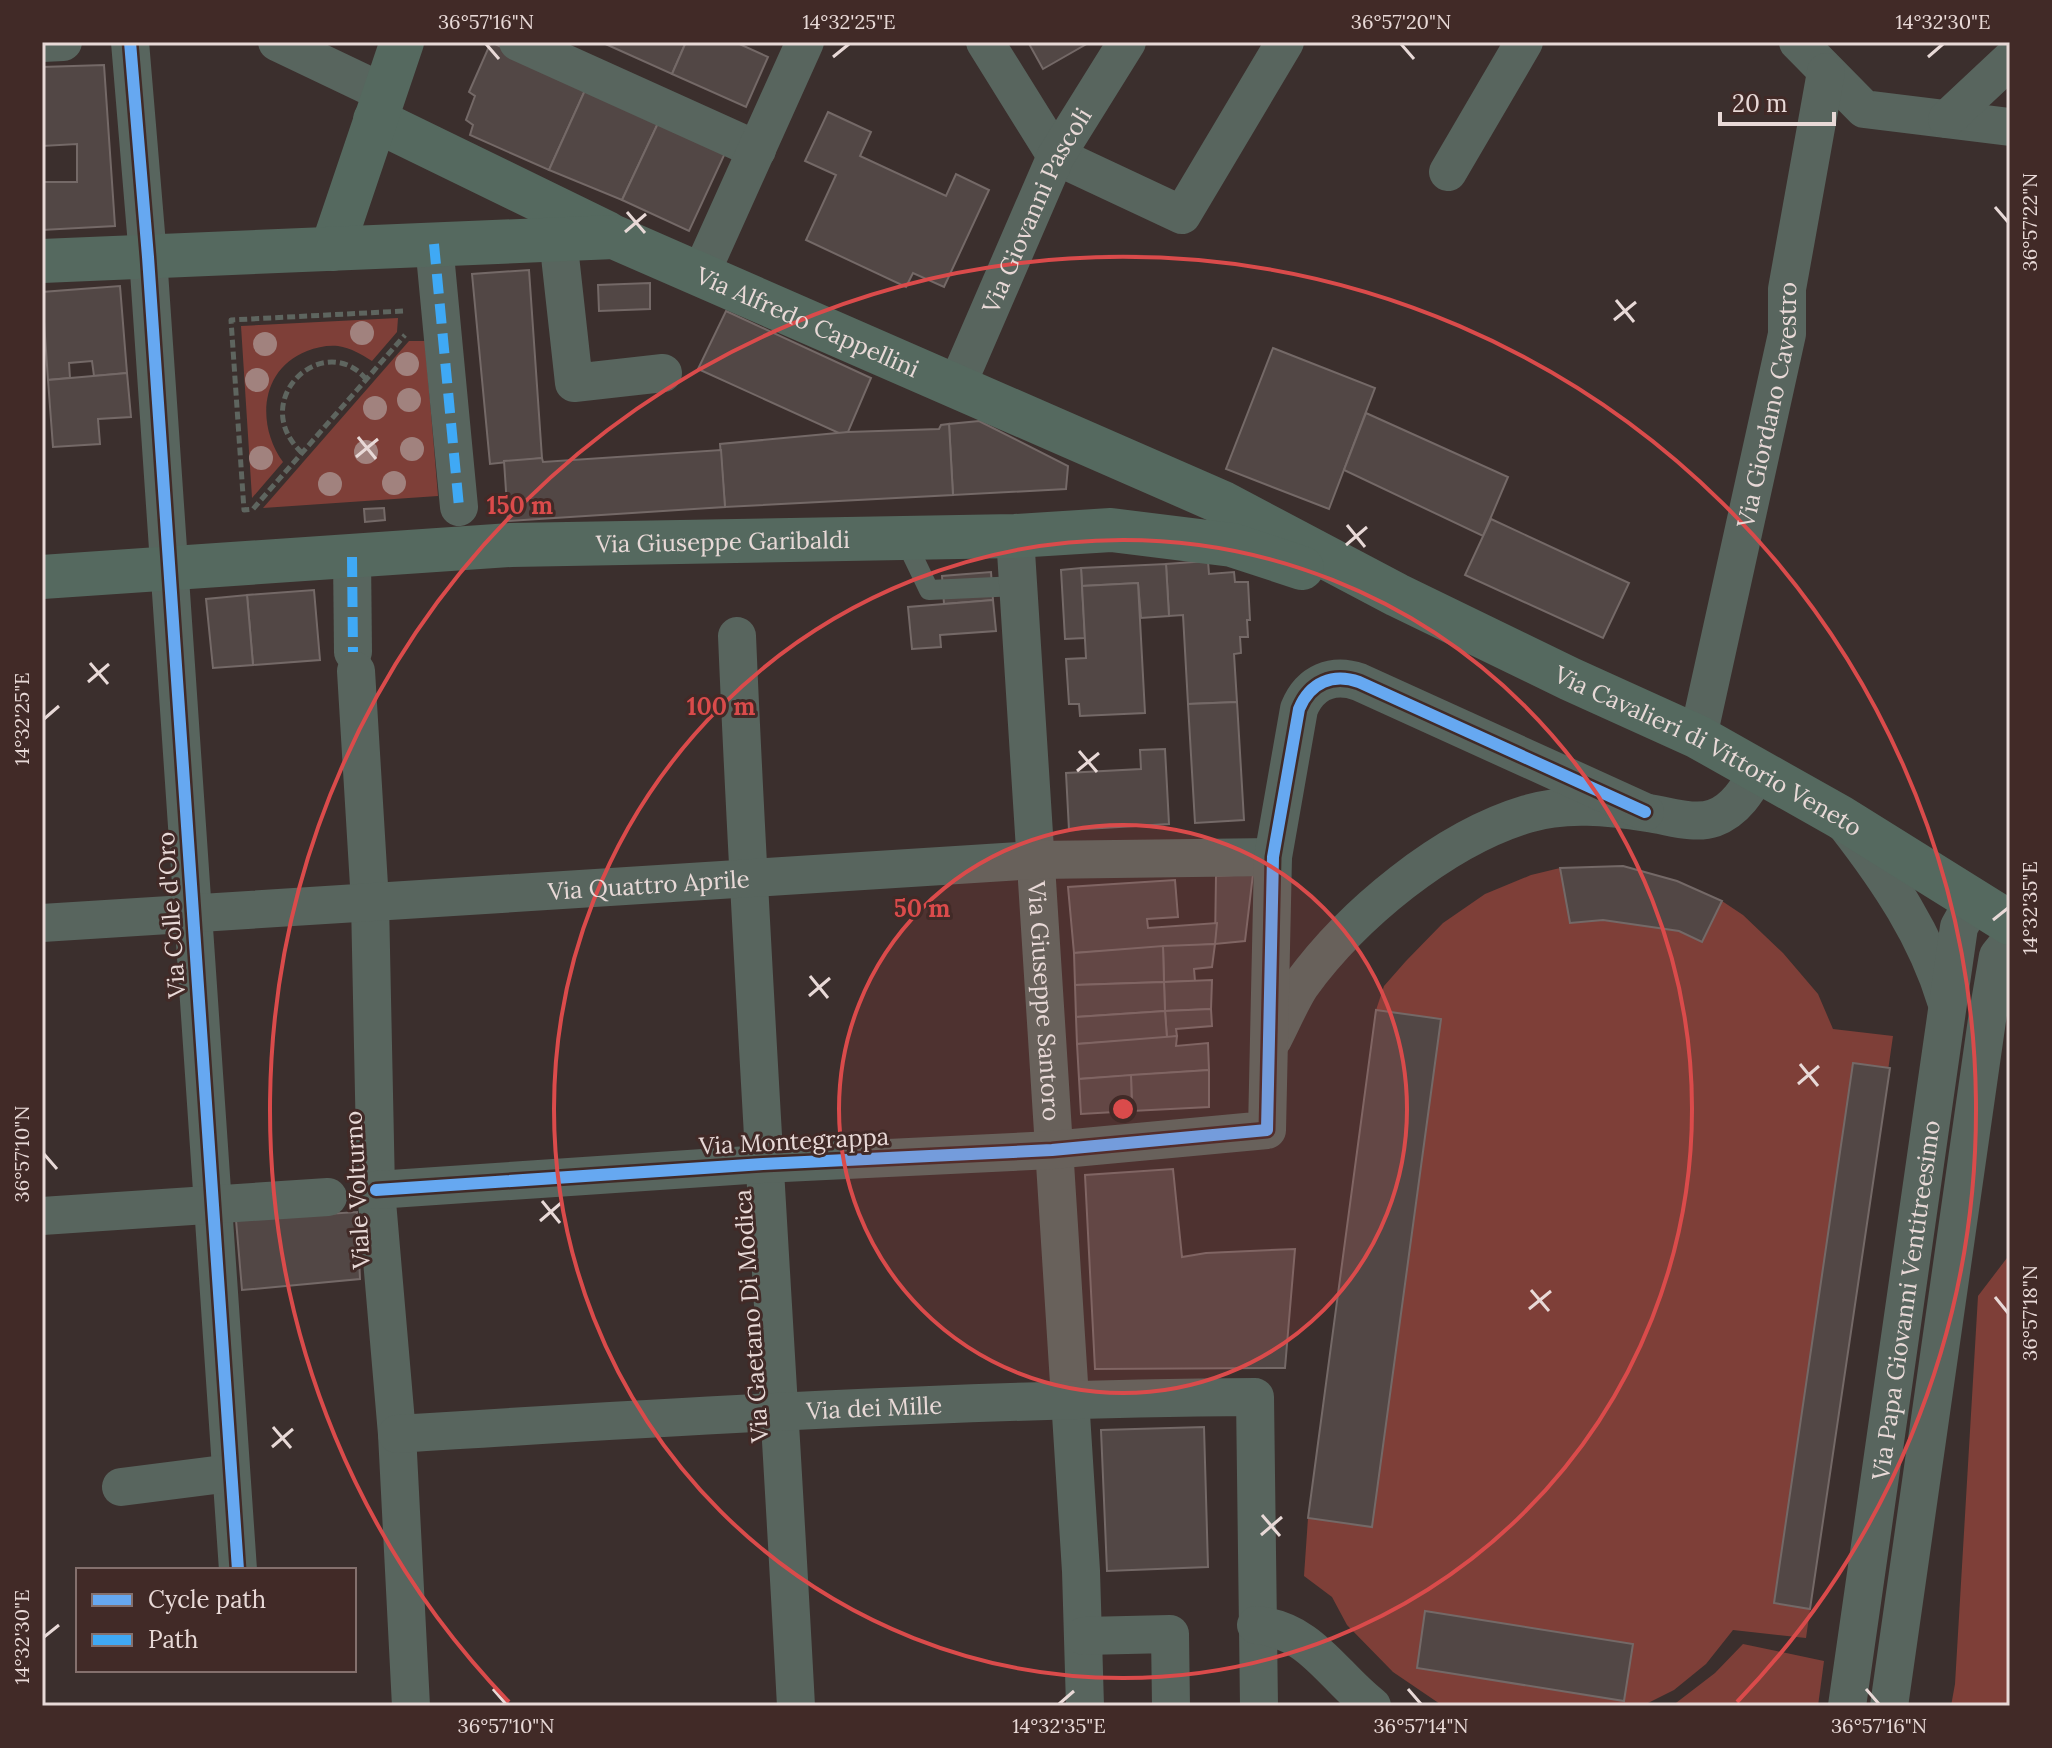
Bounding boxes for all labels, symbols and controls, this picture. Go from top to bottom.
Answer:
text: 36°57'16"N [438,9,534,34]
text: 14°32'25"E [803,9,896,34]
text: 36°57'20"N [1351,9,1451,34]
text: 14°32'30"E [1896,9,1990,34]
scale bar [1720,76,1834,126]
text: 20 m [1732,88,1788,119]
street label: Via Giovanni Pascoli [974,101,1098,319]
text: 36°57'22"N [2017,173,2042,271]
street label: Via Alfredo Cappellini [691,259,924,384]
street label: Via Giordano Cavestro [1729,279,1804,532]
text: 150 m [487,490,553,521]
street label: Via Giuseppe Garibaldi [595,523,850,559]
street label: Via Cavalieri di Vittorio Veneto [1548,658,1868,843]
text: 14°32'25"E [9,673,34,766]
text: 100 m [687,691,755,722]
street label: Via Colle d'Oro [150,831,192,1000]
text: 14°32'35"E [2017,861,2042,955]
street label: Via Quattro Aprile [546,863,751,906]
street label: Via Giuseppe Santoro [1021,879,1068,1122]
text: 50 m [894,893,950,924]
centre of rings [1109,1095,1137,1123]
text: 36°57'10"N [9,1106,34,1202]
street label: Viale Volturno [337,1110,377,1271]
street label: Via Papa Giovanni Ventitreesimo [1864,1118,1947,1483]
street label: Via Montegrappa [697,1121,890,1162]
street label: Via Gaetano Di Modica [727,1188,775,1445]
text: 36°57'18"N [2017,1265,2042,1361]
street label: Via dei Mille [805,1389,943,1426]
legend [76,1568,356,1672]
text: Cycle path [148,1584,266,1615]
text: 14°32'30"E [9,1590,34,1684]
text: Path [148,1624,198,1655]
text: 36°57'10"N [458,1713,554,1738]
text: 14°32'35"E [1012,1713,1106,1738]
text: 36°57'14"N [1373,1713,1469,1738]
text: 36°57'16"N [1831,1713,1927,1738]

